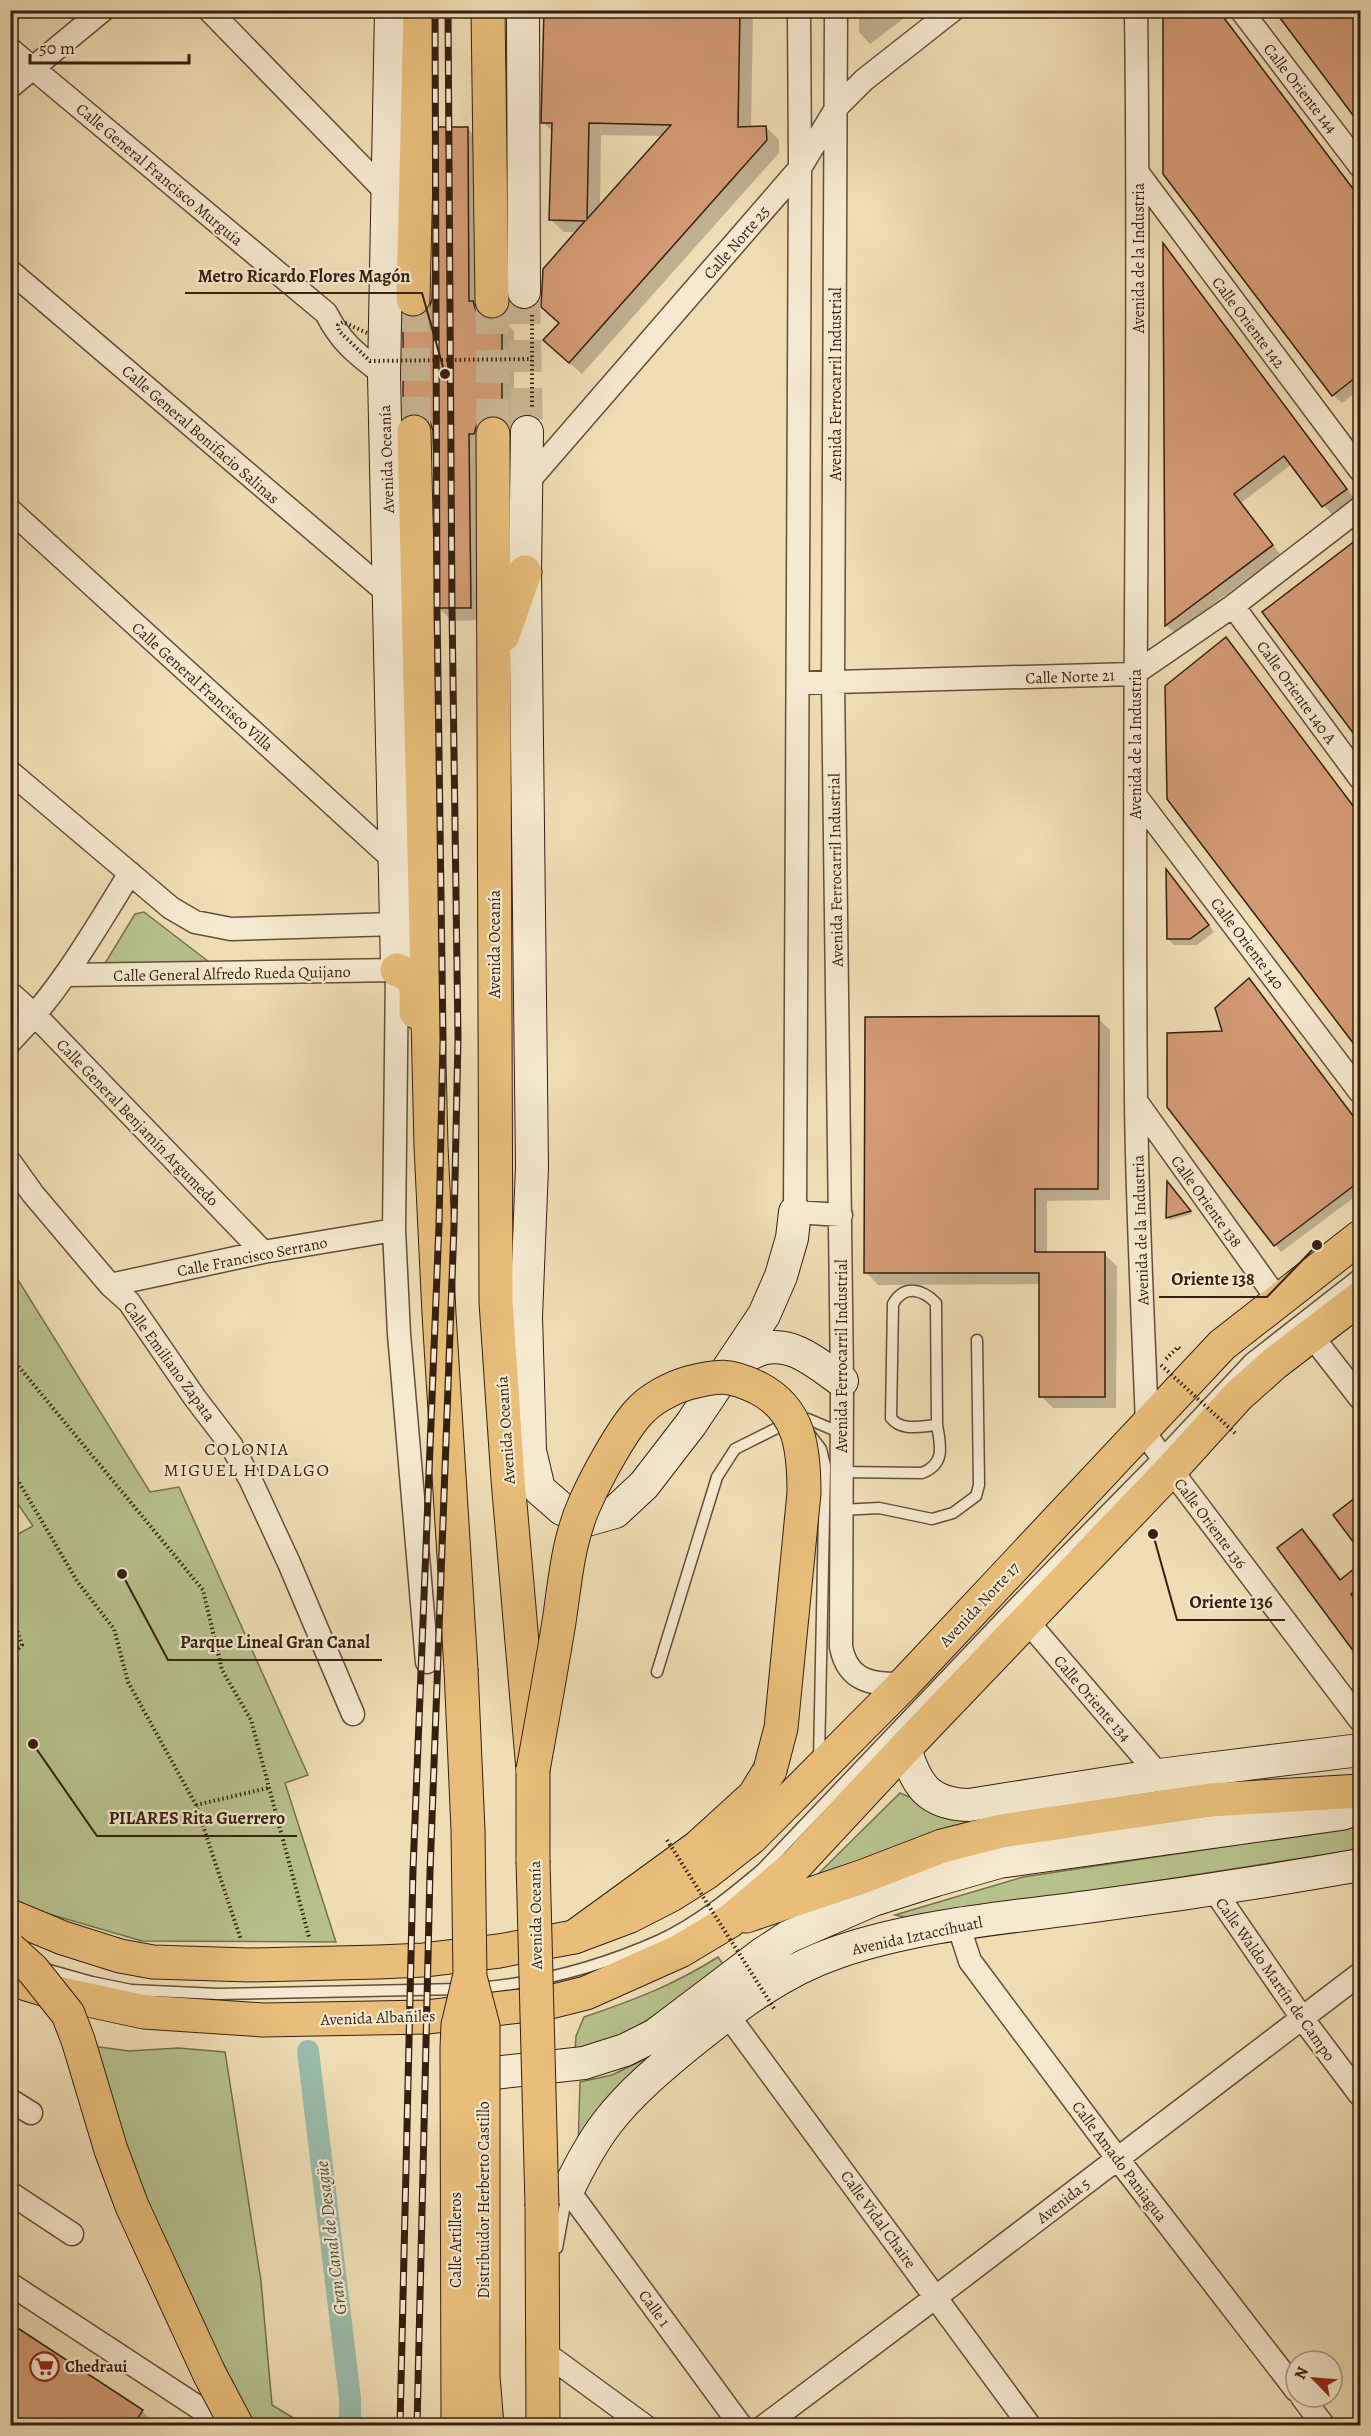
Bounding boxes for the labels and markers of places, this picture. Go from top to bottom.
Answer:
callout: Metro Ricardo Flores Magón [185,257,422,293]
callout: Oriente 138 [1159,1261,1267,1297]
callout: Oriente 136 [1177,1584,1285,1620]
callout: Parque Lineal Gran Canal [168,1624,382,1660]
callout: PILARES Rita Guerrero [97,1800,297,1836]
supermarket icon: Chedraui [28,2350,60,2382]
place label: Chedraui [65,2356,127,2378]

